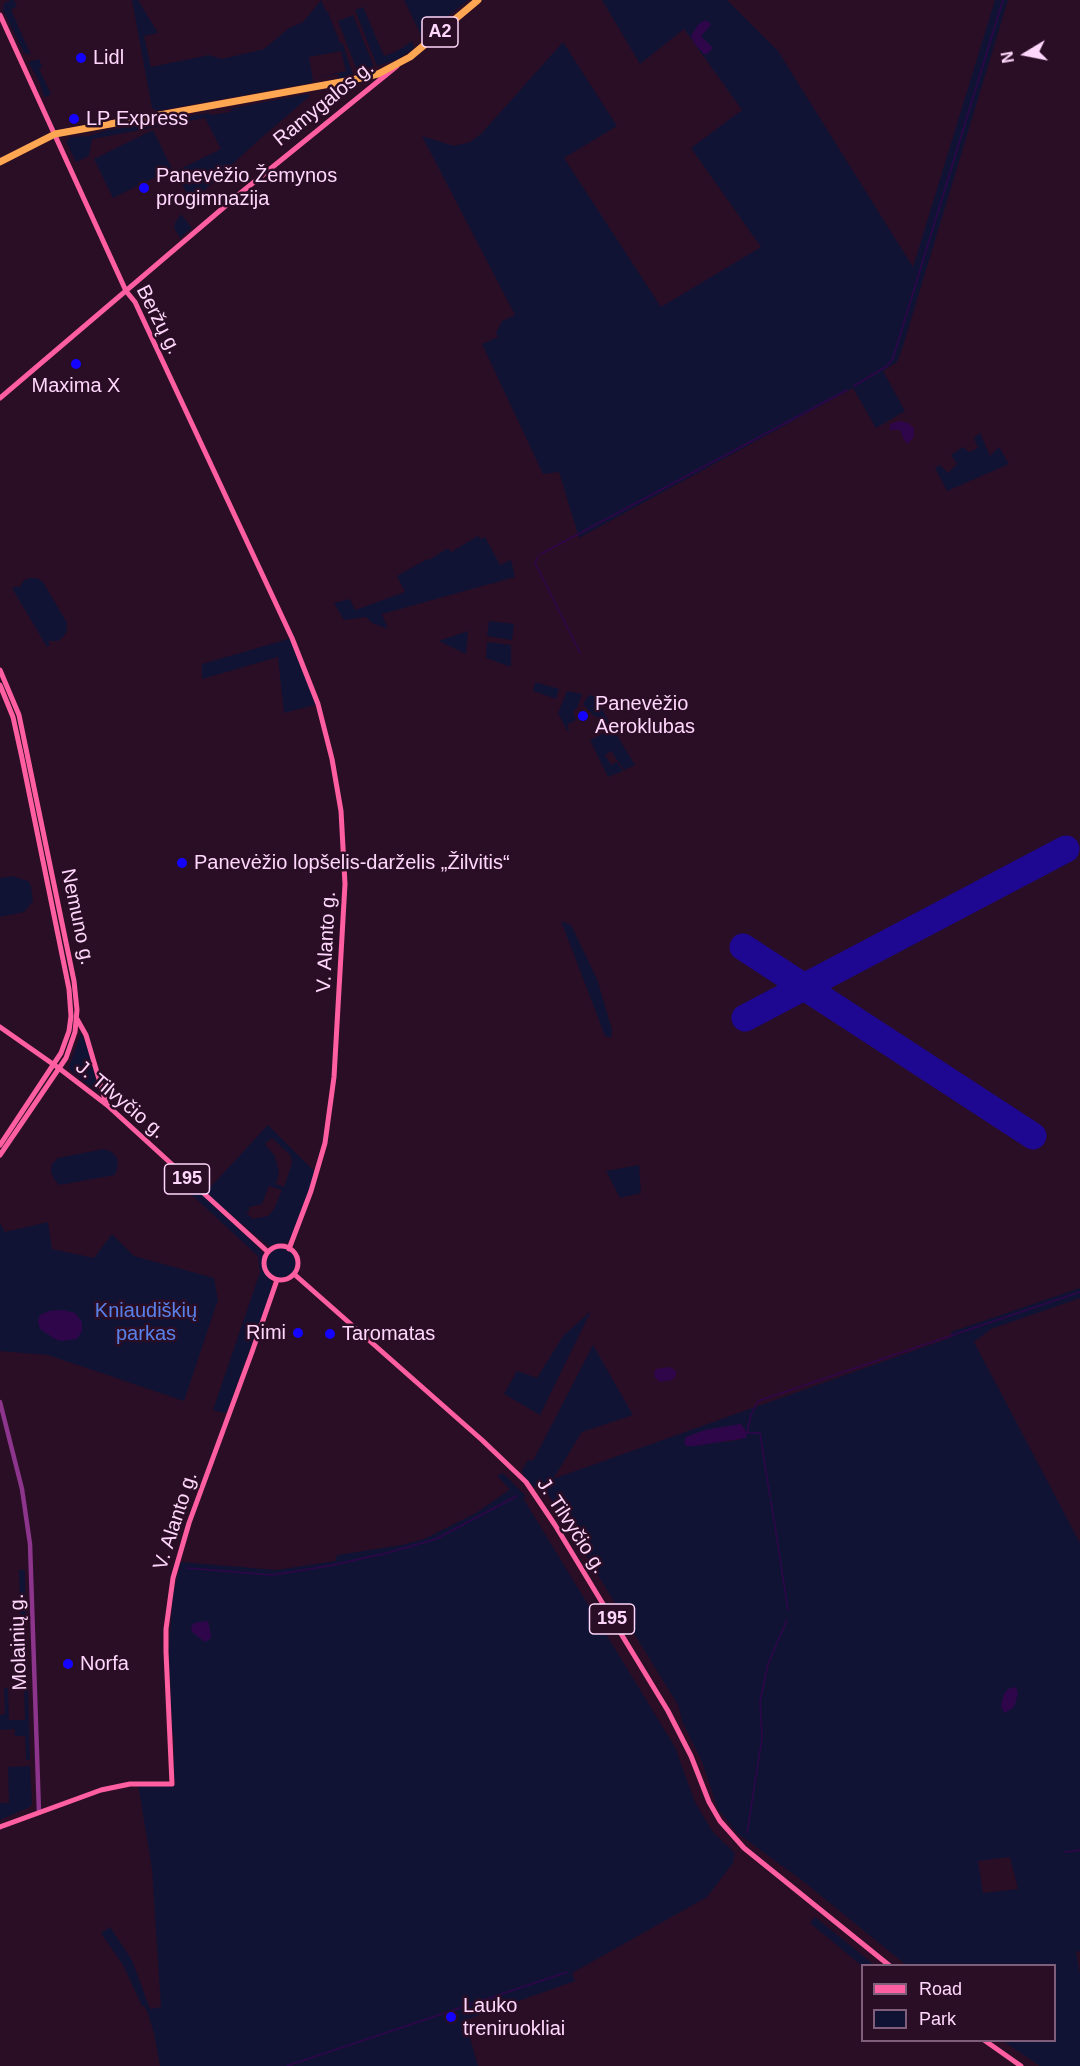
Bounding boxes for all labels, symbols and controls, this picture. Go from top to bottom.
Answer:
road number: A2 [422,17,458,47]
north arrow [996,24,1056,84]
place label: Lidl [93,46,124,70]
text: N [998,50,1017,64]
marker: Lidl [74,51,88,65]
street label: Ramygalos g. [269,56,379,152]
place label: LP Express [86,107,188,131]
marker: LP Express [67,112,81,126]
place label: Panevėžio Žemynos progimnazija [156,164,337,211]
marker: Panevėžio Žemynos progimnazija [137,181,151,195]
street label: Beržų g. [130,281,186,359]
marker: Maxima X [69,357,83,371]
place label: Maxima X [32,374,120,398]
place label: Panevėžio Aeroklubas [595,692,695,739]
marker: Panevėžio Aeroklubas [576,709,590,723]
place label: Panevėžio lopšelis-darželis „Žilvitis“ [194,851,510,875]
marker: Panevėžio lopšelis-darželis „Žilvitis“ [175,856,189,870]
street label: Nemuno g. [55,867,99,967]
street label: V. Alanto g. [312,891,342,993]
street label: J. Tilvyčio g. [70,1056,170,1144]
road number: 195 [164,1164,210,1194]
park label: Kniaudiškių parkas [95,1299,197,1346]
place label: Rimi [246,1321,286,1345]
place label: Taromatas [342,1322,435,1346]
marker: Rimi [291,1326,305,1340]
marker: Taromatas [323,1327,337,1341]
street label: V. Alanto g. [149,1469,203,1573]
street label: J. Tilvyčio g. [531,1474,611,1578]
street label: Molainių g. [5,1593,33,1691]
road number: 195 [590,1604,634,1634]
place label: Norfa [80,1652,129,1676]
marker: Norfa [61,1657,75,1671]
legend [861,1964,1056,2042]
text: Road [919,1979,962,1999]
place label: Lauko treniruokliai [463,1994,565,2041]
text: Park [919,2009,956,2029]
marker: Lauko treniruokliai [444,2010,458,2024]

